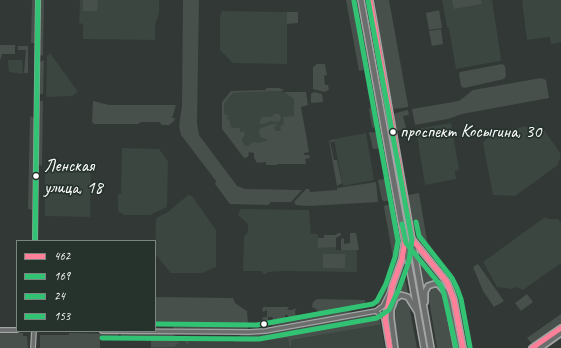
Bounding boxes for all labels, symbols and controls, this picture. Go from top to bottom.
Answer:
place label: проспект Косыгина, 30 [400,121,541,143]
marker: проспект Косыгина, 30 [388,127,398,137]
place label: Ленская улица, 18 [44,155,103,198]
marker: Ленская улица, 18 [31,171,41,181]
legend [16,240,156,332]
text: 462 [54,248,70,264]
text: 169 [54,268,70,284]
text: 24 [54,288,65,304]
text: 153 [54,308,70,324]
unlabelled marker [259,319,269,329]

